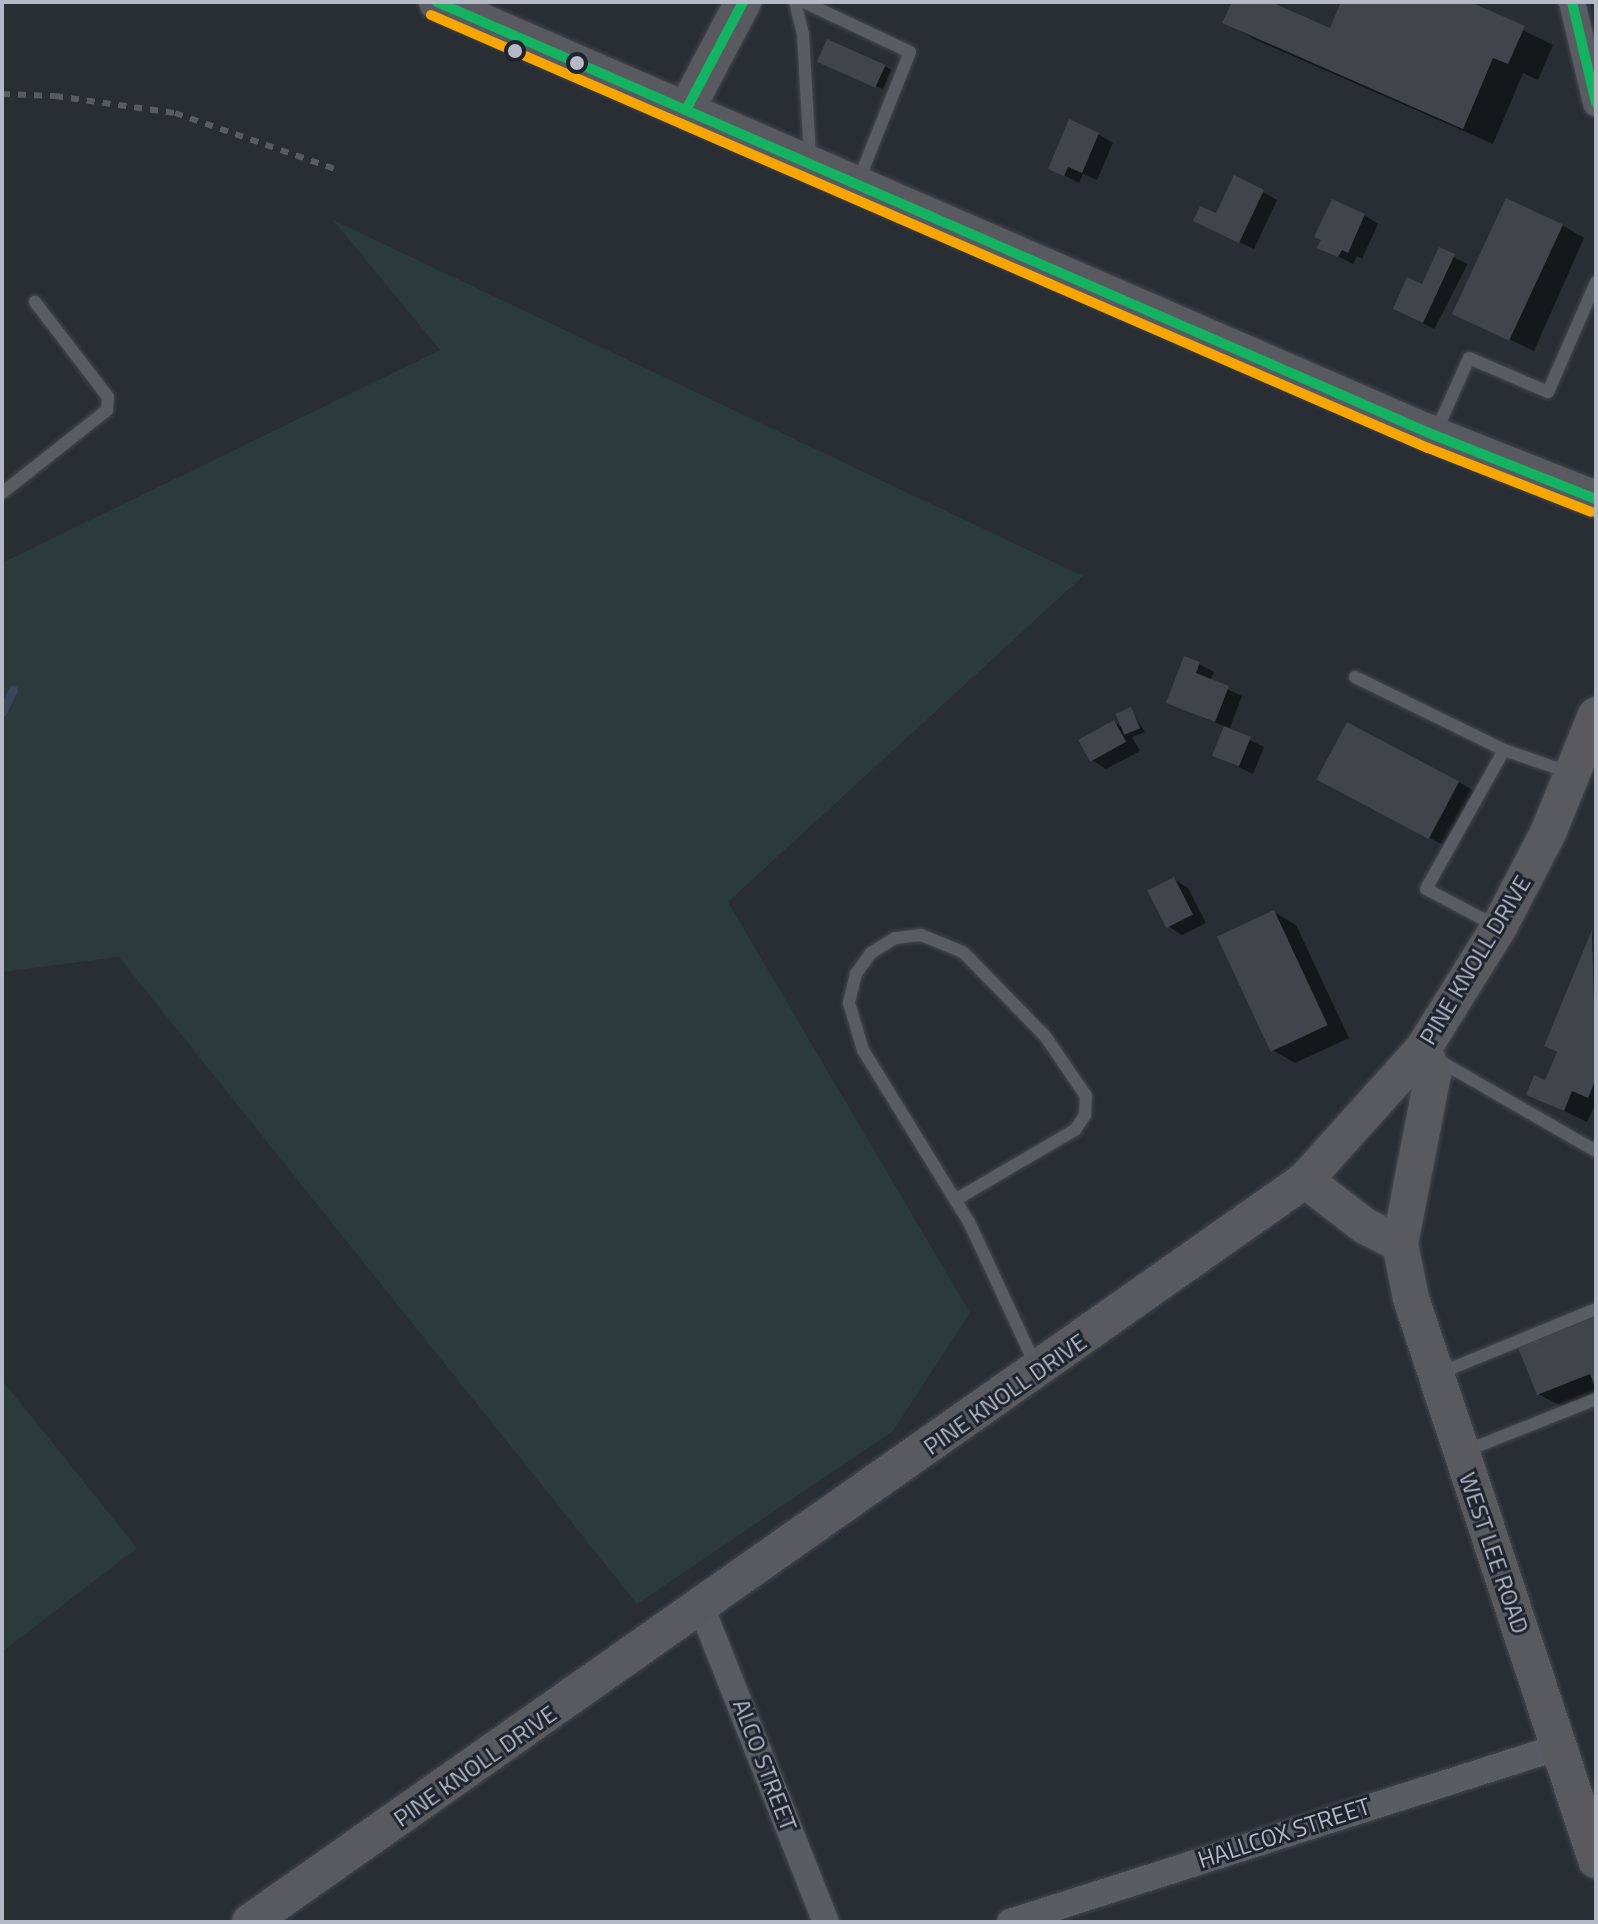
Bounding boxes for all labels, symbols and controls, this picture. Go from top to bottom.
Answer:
unlabelled marker [507,43,523,59]
unlabelled marker [569,55,585,71]
street label: PINE KNOLL DRIVE [1413,870,1537,1050]
street label: PINE KNOLL DRIVE [918,1327,1092,1461]
street label: WEST LEE ROAD [1453,1469,1535,1637]
street label: ALCO STREET [727,1695,803,1835]
street label: PINE KNOLL DRIVE [388,1699,562,1833]
street label: HALLCOX STREET [1194,1792,1374,1874]

